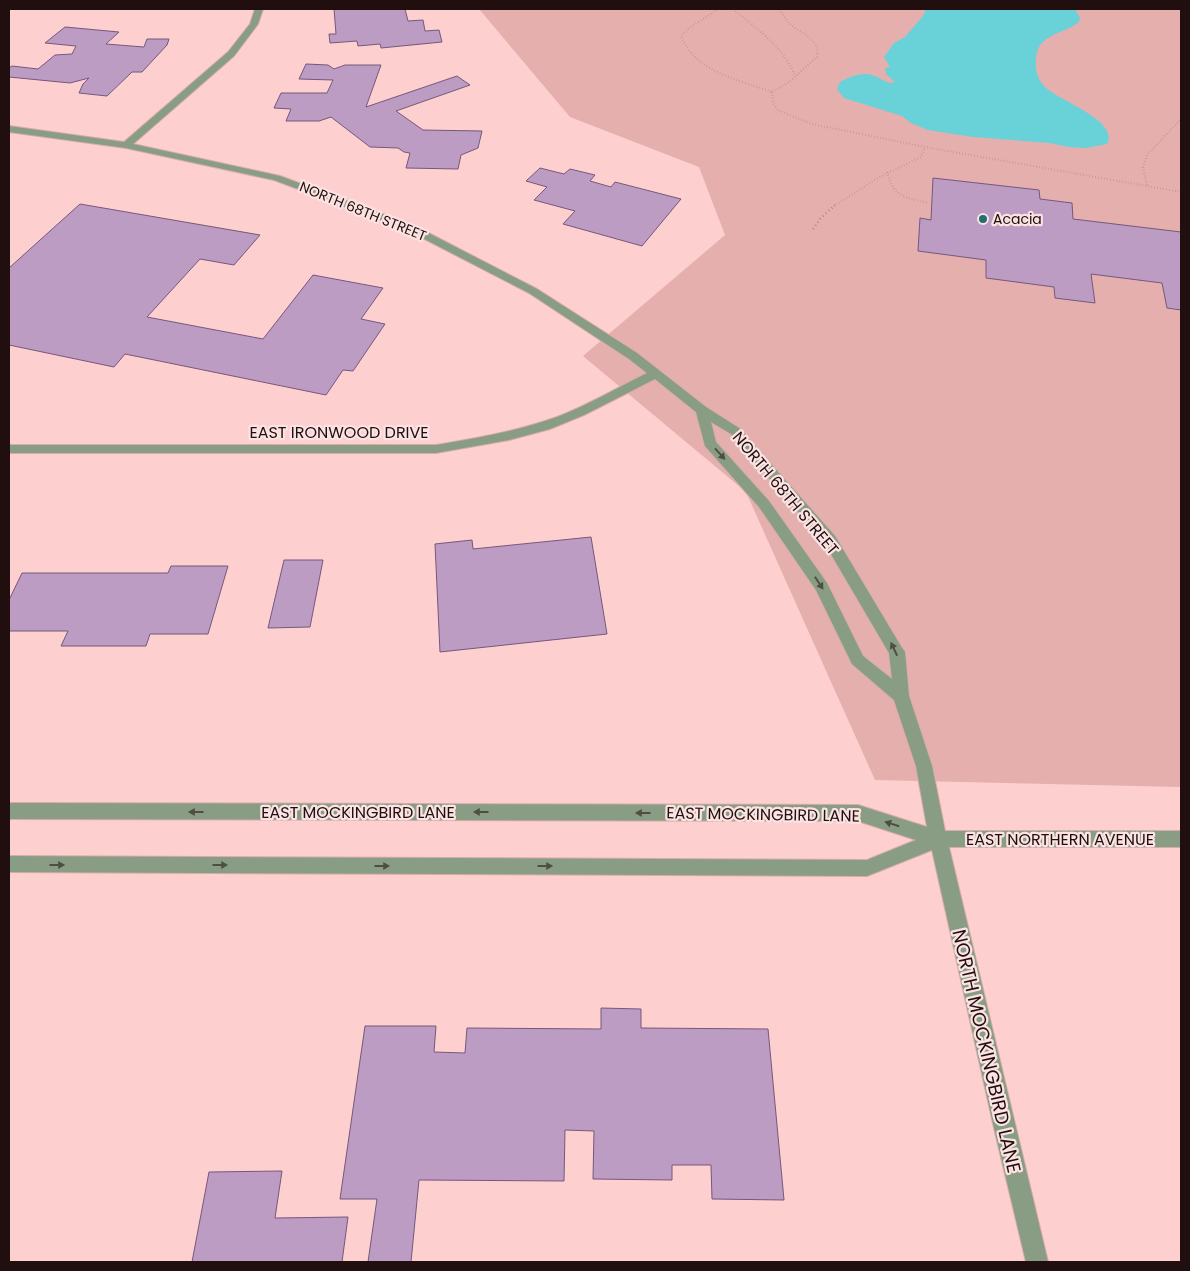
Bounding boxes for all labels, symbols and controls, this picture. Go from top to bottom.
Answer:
street label: NORTH 68TH STREET [297,176,430,246]
place label: Acacia [993,209,1042,229]
marker: Acacia [977,213,989,225]
street label: EAST IRONWOOD DRIVE [249,421,429,444]
street label: NORTH 68TH STREET [727,427,844,560]
one-way arrow [714,448,726,460]
one-way arrow [814,576,823,590]
one-way arrow [890,641,898,656]
street label: EAST MOCKINGBIRD LANE [261,801,455,824]
street label: EAST MOCKINGBIRD LANE [666,801,860,828]
one-way arrow [188,808,204,816]
one-way arrow [473,808,489,816]
one-way arrow [635,809,651,817]
one-way arrow [884,820,899,827]
street label: EAST NORTHERN AVENUE [966,828,1154,851]
one-way arrow [50,861,66,869]
one-way arrow [212,861,228,869]
one-way arrow [375,862,391,870]
one-way arrow [537,862,553,870]
street label: NORTH MOCKINGBIRD LANE [945,927,1028,1175]

